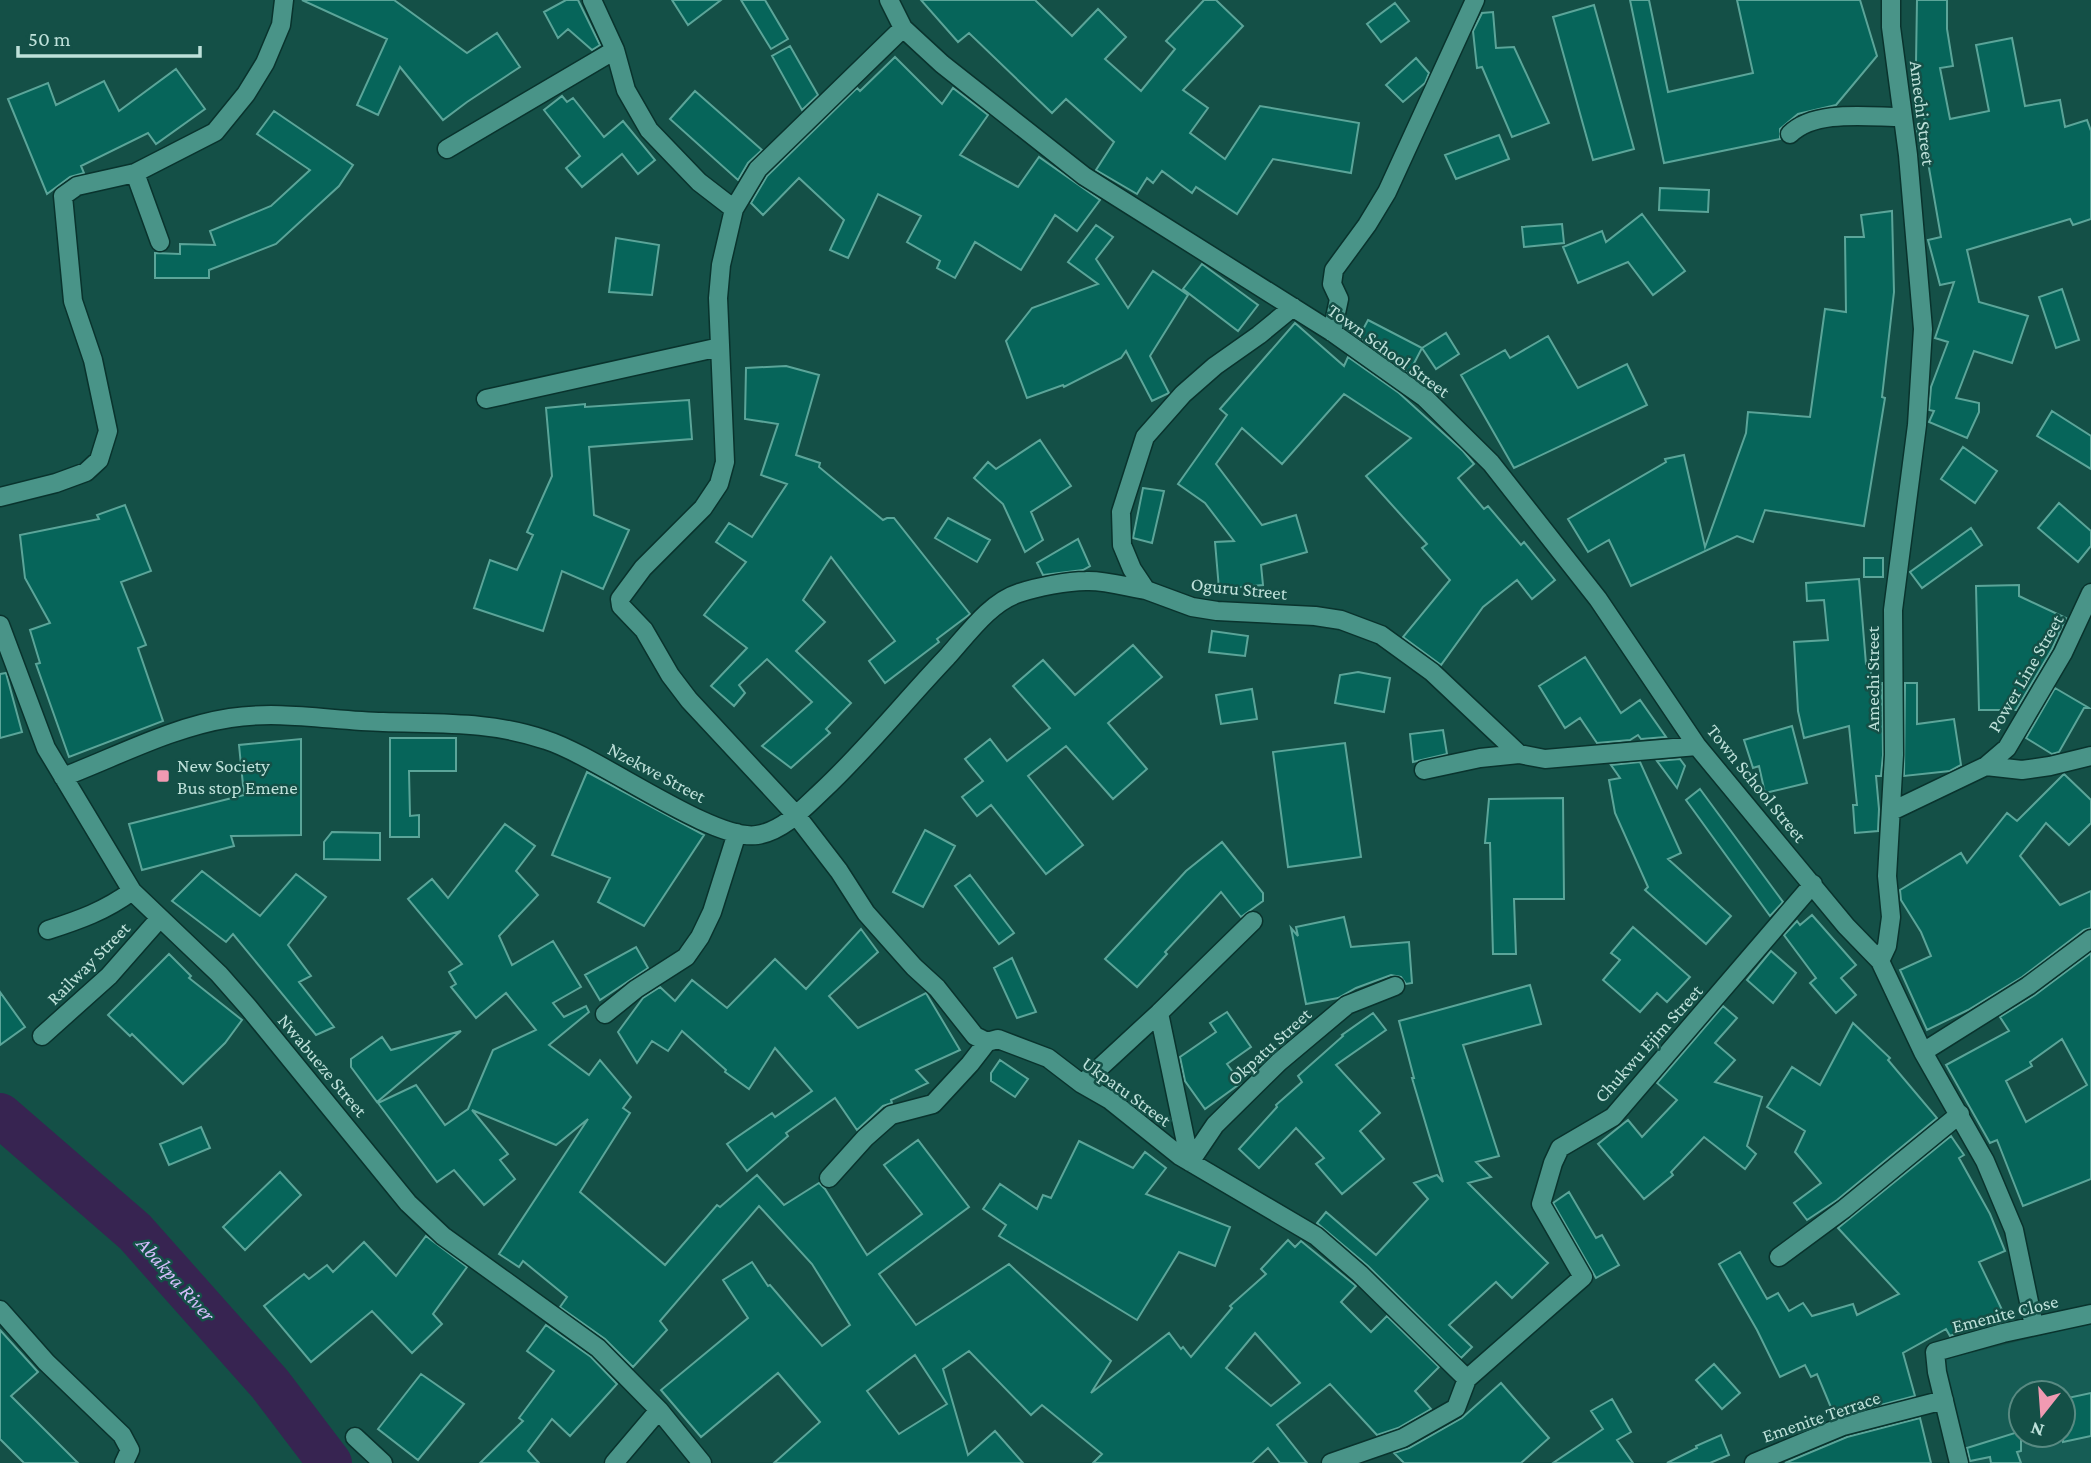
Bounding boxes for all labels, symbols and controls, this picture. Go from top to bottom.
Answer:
scale bar [18,14,200,58]
text: 50 m [28,27,71,51]
street label: Amechi Street [1906,59,1939,167]
street label: Town School Street [1324,299,1454,402]
street label: Oguru Street [1190,573,1289,604]
street label: Power Line Street [1983,610,2068,736]
street label: Amechi Street [1862,626,1883,732]
street label: Town School Street [1703,720,1811,847]
street label: Nzekwe Street [604,738,710,807]
place label: New Society Bus stop Emene [177,755,298,798]
marker: New Society Bus stop Emene [155,768,171,784]
street label: Railway Street [43,917,135,1009]
street label: Chukwu Ejim Street [1590,980,1708,1107]
street label: Okpatu Street [1223,1003,1316,1089]
street label: Nwabueze Street [274,1010,372,1121]
street label: Ukpatu Street [1078,1052,1176,1131]
water label: Abakpa River [131,1231,221,1327]
street label: Emenite Close [1950,1290,2060,1337]
north arrow [2007,1379,2077,1449]
street label: Emenite Terrace [1759,1386,1883,1446]
text: N [2028,1418,2046,1442]

